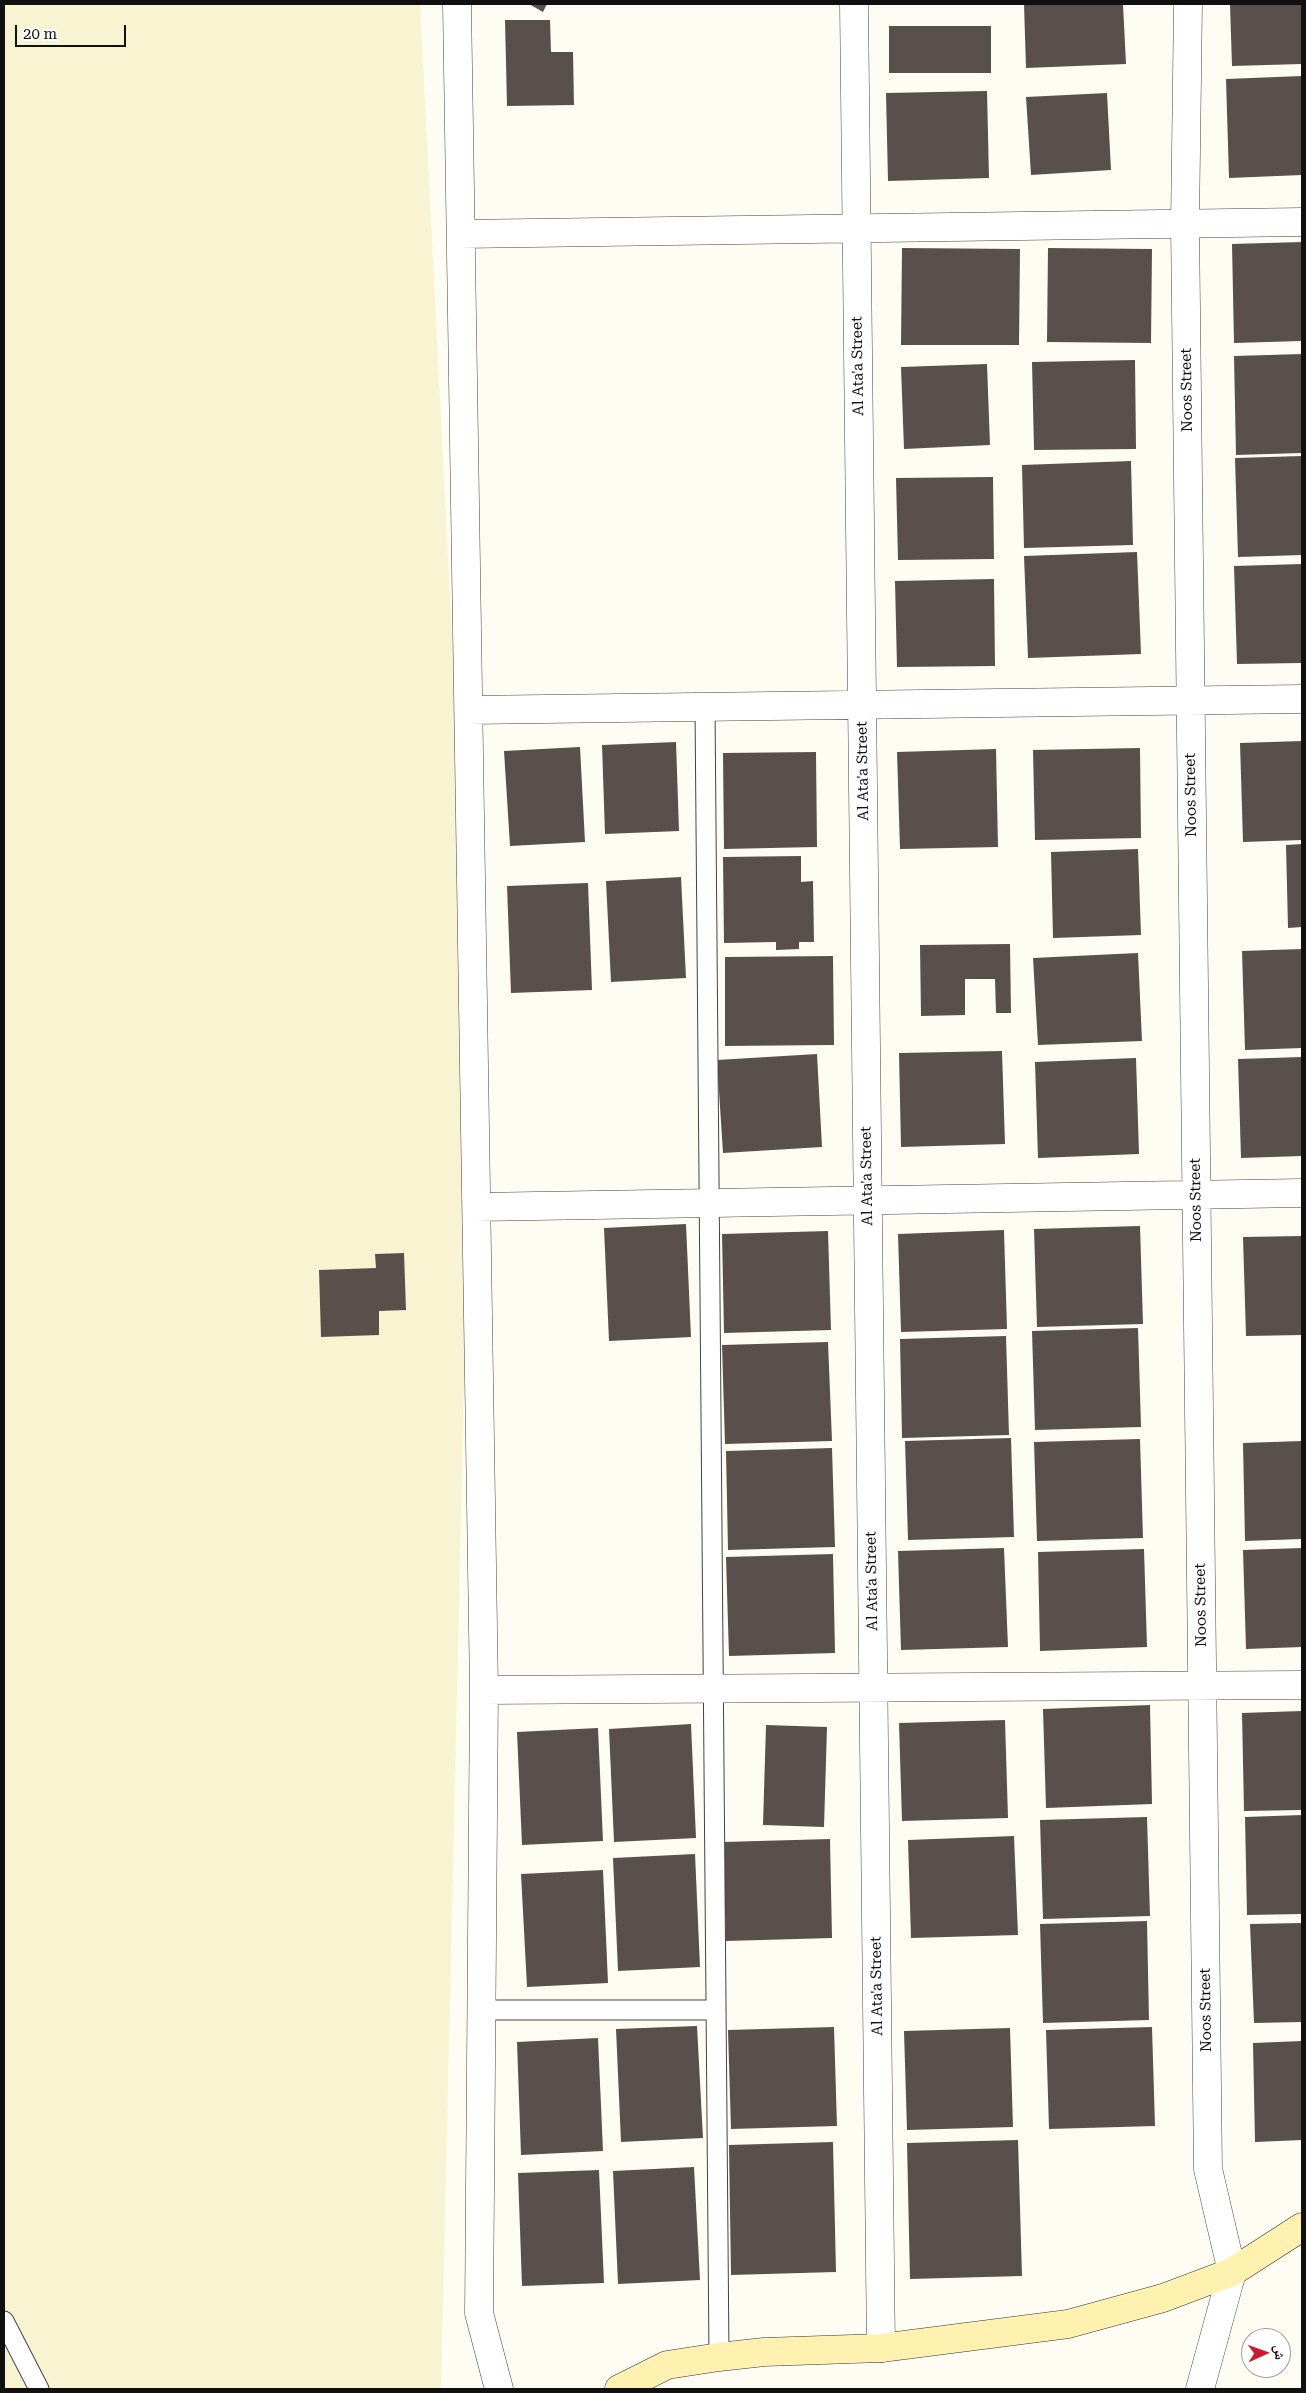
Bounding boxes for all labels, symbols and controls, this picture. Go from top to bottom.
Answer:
scale bar [18,15,129,47]
text: 20 m [23,25,57,43]
street label: Al Ata'a Street [848,316,868,416]
street label: Noos Street [1177,348,1197,432]
street label: Al Ata'a Street [853,721,873,821]
street label: Noos Street [1181,753,1201,837]
street label: Al Ata'a Street [857,1126,877,1226]
street label: Noos Street [1186,1158,1206,1242]
street label: Al Ata'a Street [862,1531,882,1631]
street label: Noos Street [1191,1563,1211,1647]
street label: Al Ata'a Street [867,1936,887,2036]
street label: Noos Street [1196,1968,1216,2052]
north arrow [1241,2328,1291,2378]
text: ش [1272,2345,1288,2360]

